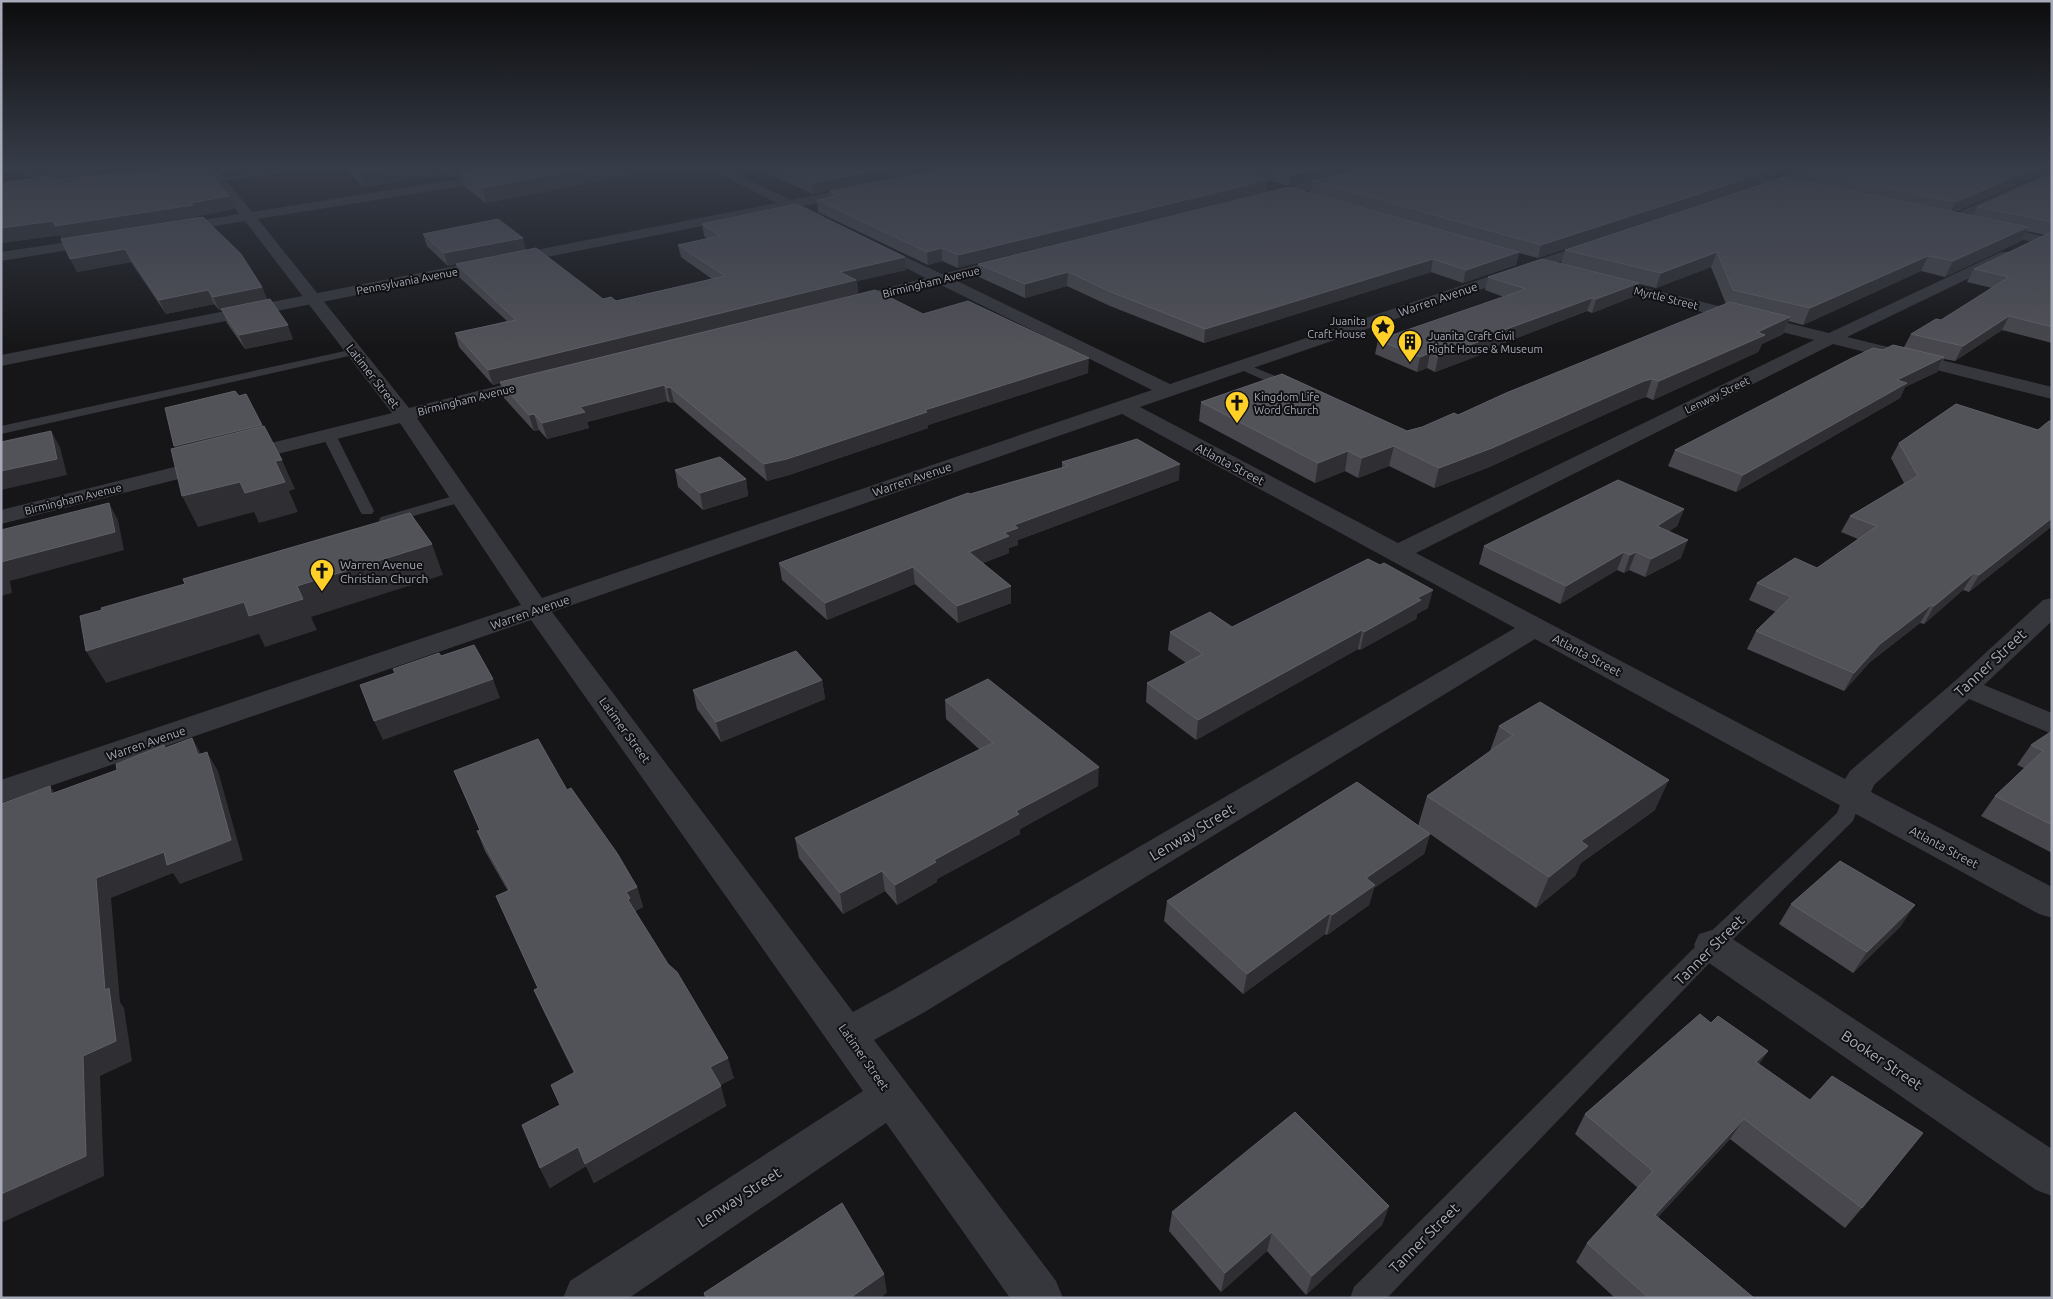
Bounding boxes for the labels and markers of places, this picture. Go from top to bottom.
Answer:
place icon: Juanita Craft House [1370,314,1396,348]
place label: Juanita Craft House [1307,315,1366,340]
building icon: Juanita Craft Civil Right House & Museum [1397,329,1423,363]
place label: Juanita Craft Civil Right House & Museum [1428,330,1543,355]
church icon: Kingdom Life Word Church [1224,390,1250,424]
place label: Kingdom Life Word Church [1254,391,1320,416]
church icon: Warren Avenue Christian Church [309,558,335,592]
place label: Warren Avenue Christian Church [340,558,428,585]

